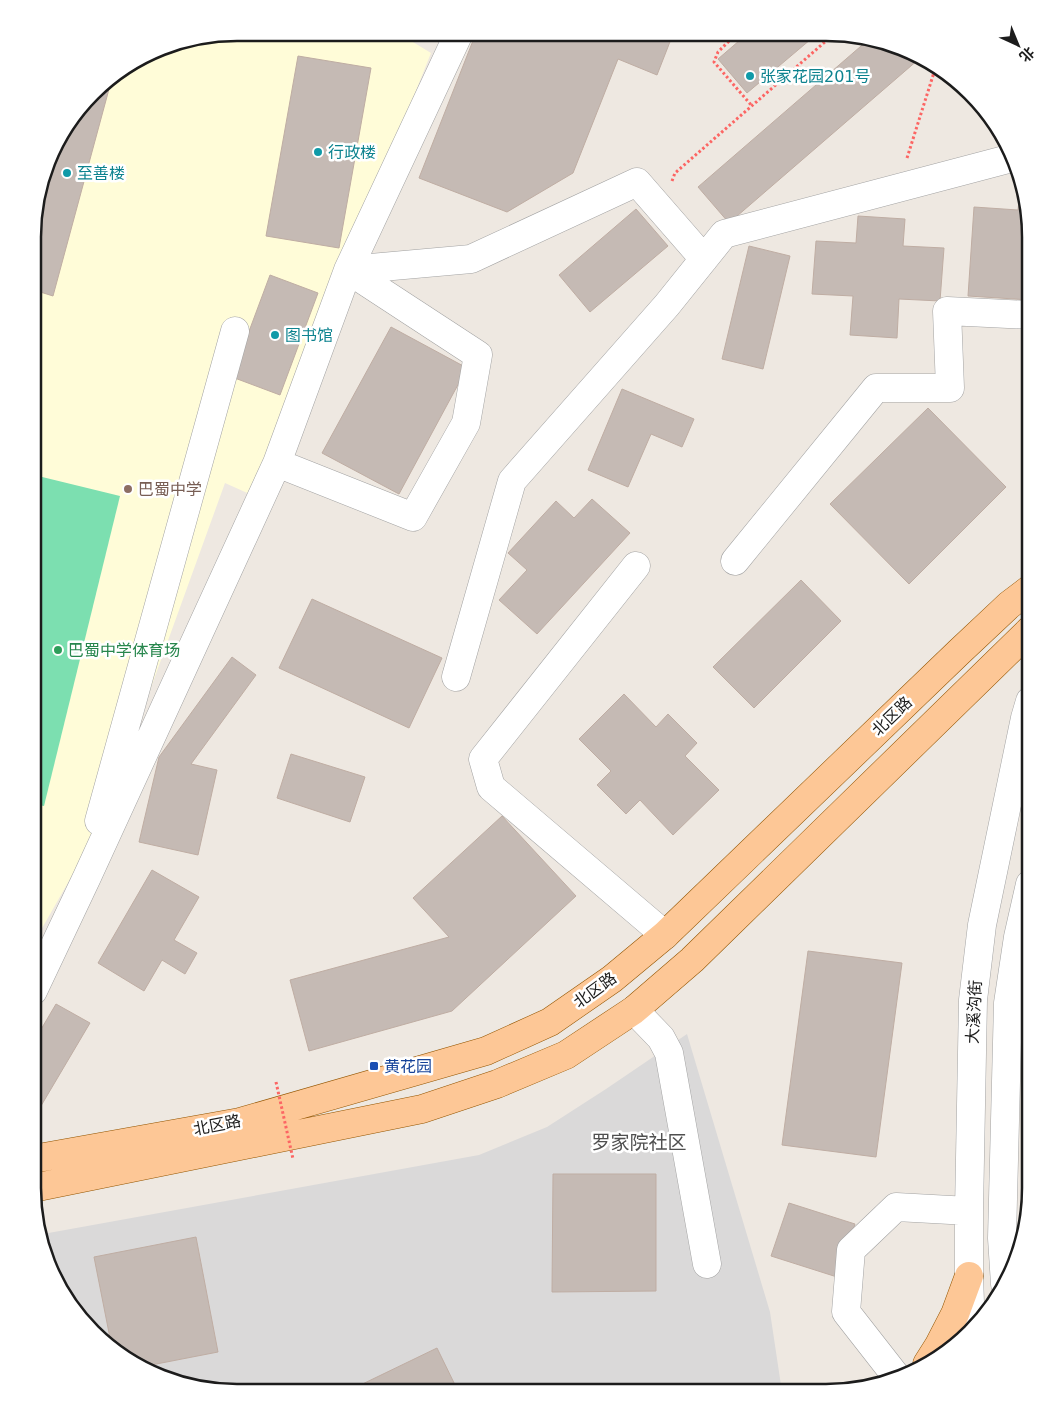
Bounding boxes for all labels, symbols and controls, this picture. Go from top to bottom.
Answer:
north arrow [993,20,1043,70]
text: 北 [1016,44,1038,65]
place label: 张家花园201号 [760,67,871,86]
marker: 张家花园201号 [744,70,756,82]
place label: 行政楼 [328,143,376,162]
marker: 行政楼 [312,146,324,158]
place label: 至善楼 [77,164,125,183]
marker: 至善楼 [61,167,73,179]
place label: 图书馆 [285,326,333,345]
marker: 图书馆 [269,329,281,341]
place label: 巴蜀中学 [138,480,202,499]
marker: 巴蜀中学 [122,483,134,495]
place label: 巴蜀中学体育场 [68,641,180,660]
marker: 巴蜀中学体育场 [52,644,64,656]
street label: 北区路 [868,692,916,740]
street label: 北区路 [570,968,620,1012]
street label: 大溪沟街 [963,980,985,1044]
place label: 黄花园 [384,1057,432,1076]
marker: 黄花园 [368,1060,380,1072]
street label: 北区路 [192,1111,242,1139]
district label: 罗家院社区 [591,1131,687,1153]

